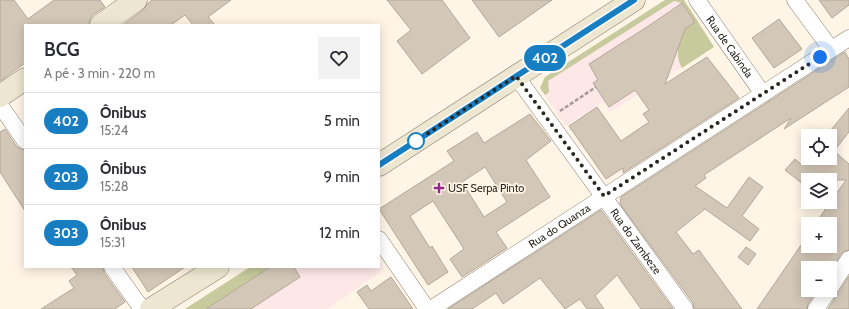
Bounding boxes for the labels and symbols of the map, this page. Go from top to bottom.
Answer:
street label: Rua de Cabinda [703,13,757,81]
line badge: 402 [522,45,568,71]
your location [810,47,830,67]
unlabelled marker [407,132,425,150]
place label: USF Serpa Pinto [448,181,524,195]
marker: USF Serpa Pinto [433,182,445,194]
street label: Rua do Quanza [526,200,593,251]
street label: Rua do Zambeze [607,205,665,277]

